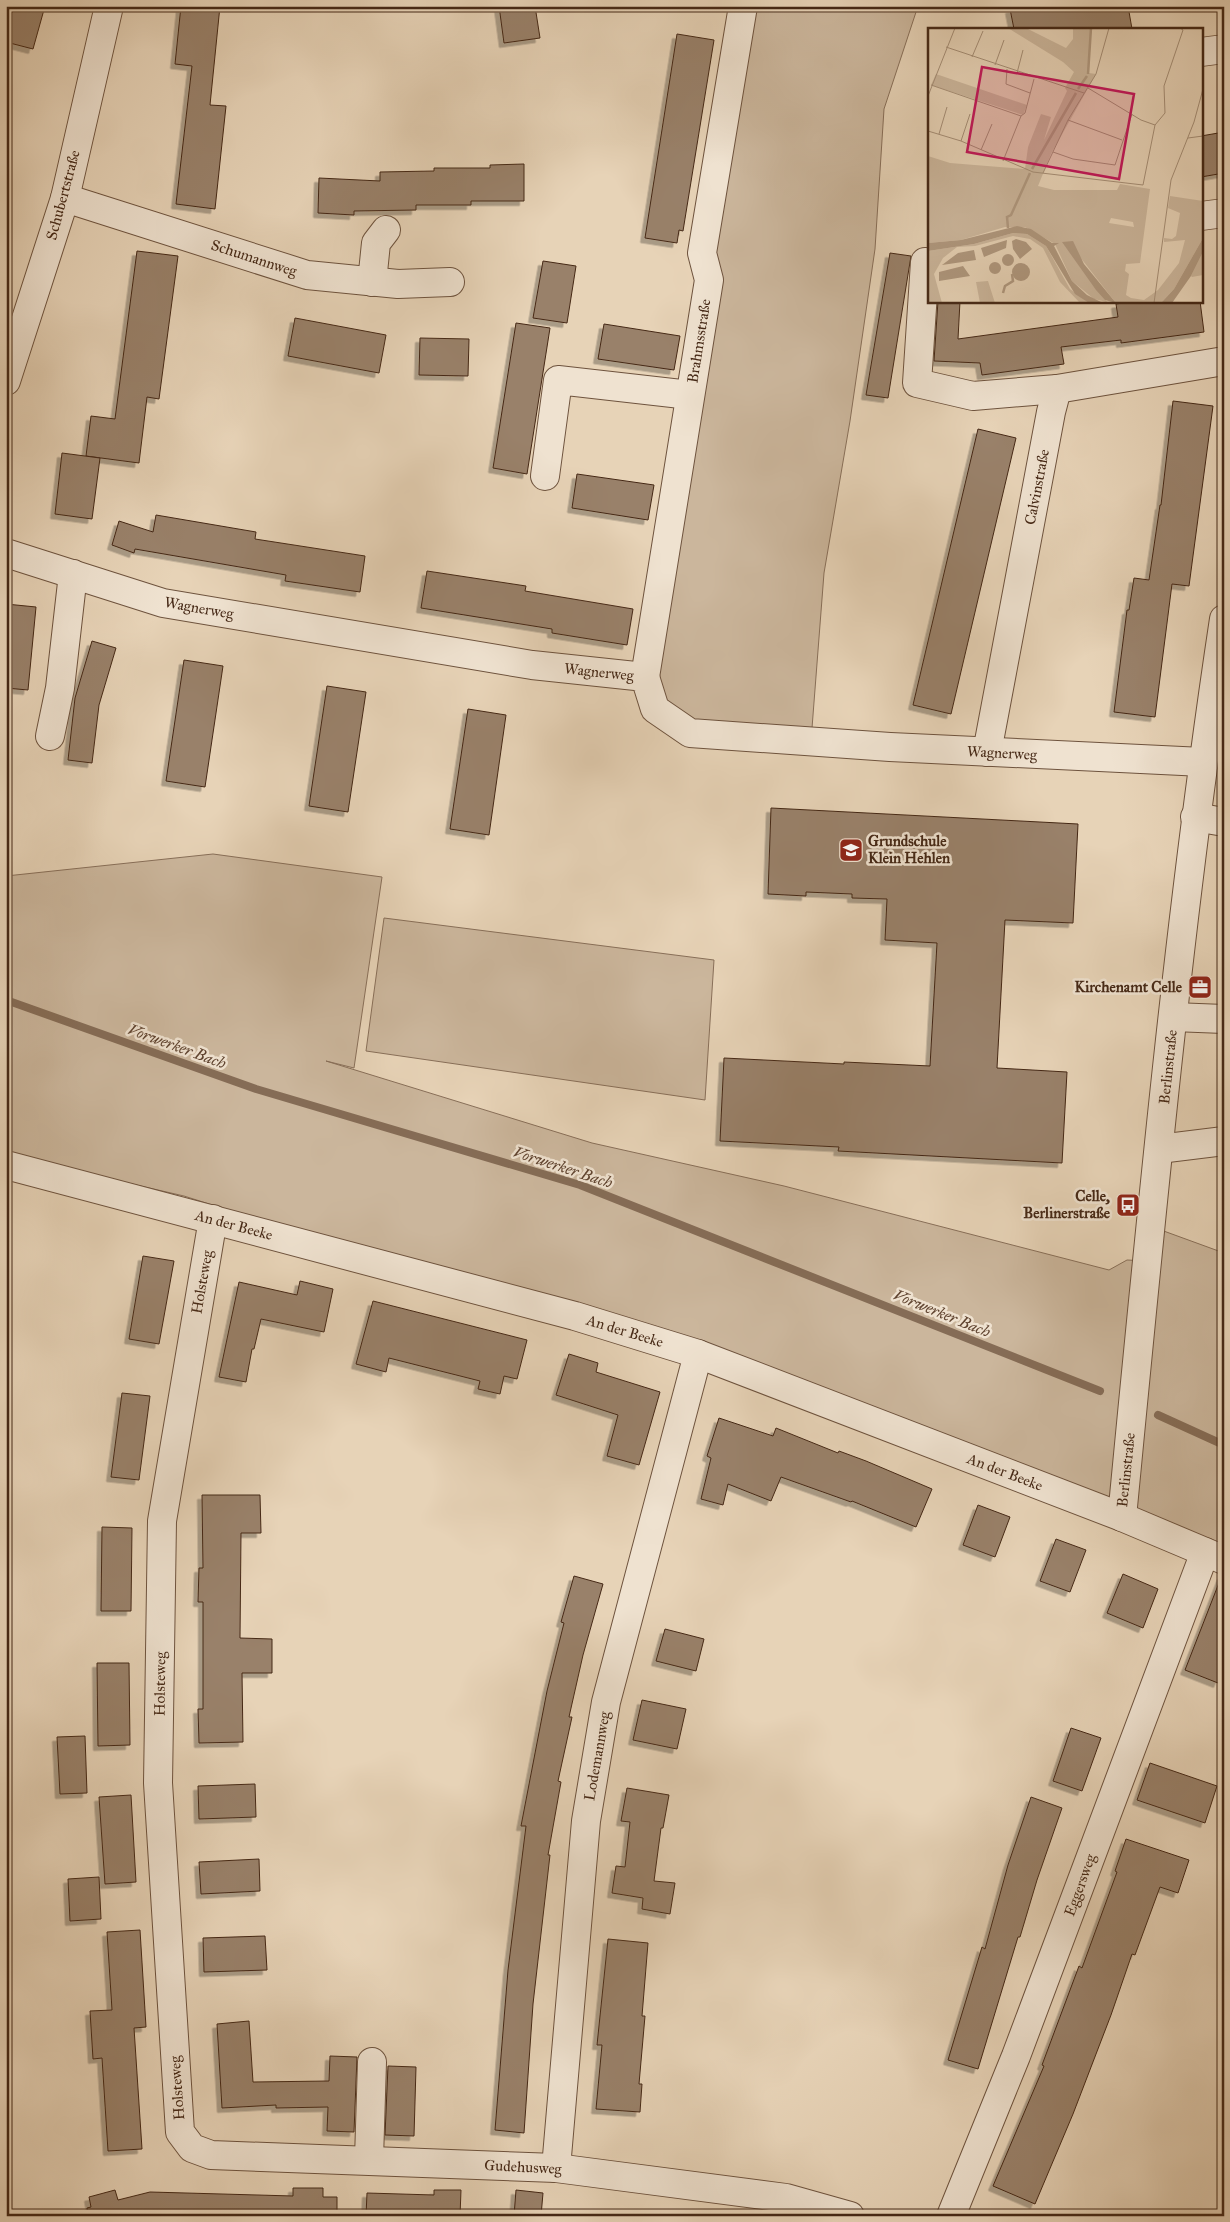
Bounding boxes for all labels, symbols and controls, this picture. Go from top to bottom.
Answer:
inset map [928,28,1202,302]
street label: Schubertstraße [42,148,84,242]
street label: Schumannweg [209,236,300,281]
street label: Brahmsstraße [683,298,715,384]
street label: Calvinstraße [1021,448,1053,526]
street label: Wagnerweg [163,593,236,623]
street label: Wagnerweg [563,659,636,685]
street label: Wagnerweg [967,742,1038,764]
place label: Grundschule Klein Hehlen [868,832,951,867]
school or university icon: Grundschule Klein Hehlen [838,837,864,863]
office icon: Kirchenamt Celle [1187,974,1213,1000]
place label: Kirchenamt Celle [1075,978,1183,996]
water label: Vorwerker Bach [125,1019,229,1073]
street label: Berlinstraße [1155,1029,1181,1105]
water label: Vorwerker Bach [511,1142,615,1192]
place label: Celle, Berlinerstraße [1023,1187,1111,1222]
bus stop icon: Celle, Berlinerstraße [1115,1192,1141,1218]
street label: An der Beeke [192,1206,275,1244]
street label: Holsteweg [188,1248,217,1315]
water label: Vorwerker Bach [891,1285,994,1341]
street label: An der Beeke [583,1310,666,1351]
street label: Berlinstraße [1113,1432,1139,1508]
street label: An der Beeke [964,1449,1045,1495]
street label: Holsteweg [150,1651,170,1716]
street label: Lodemannweg [580,1709,614,1802]
street label: Eggersweg [1060,1850,1100,1919]
street label: Holsteweg [166,2054,188,2121]
street label: Gudehusweg [484,2156,563,2178]

